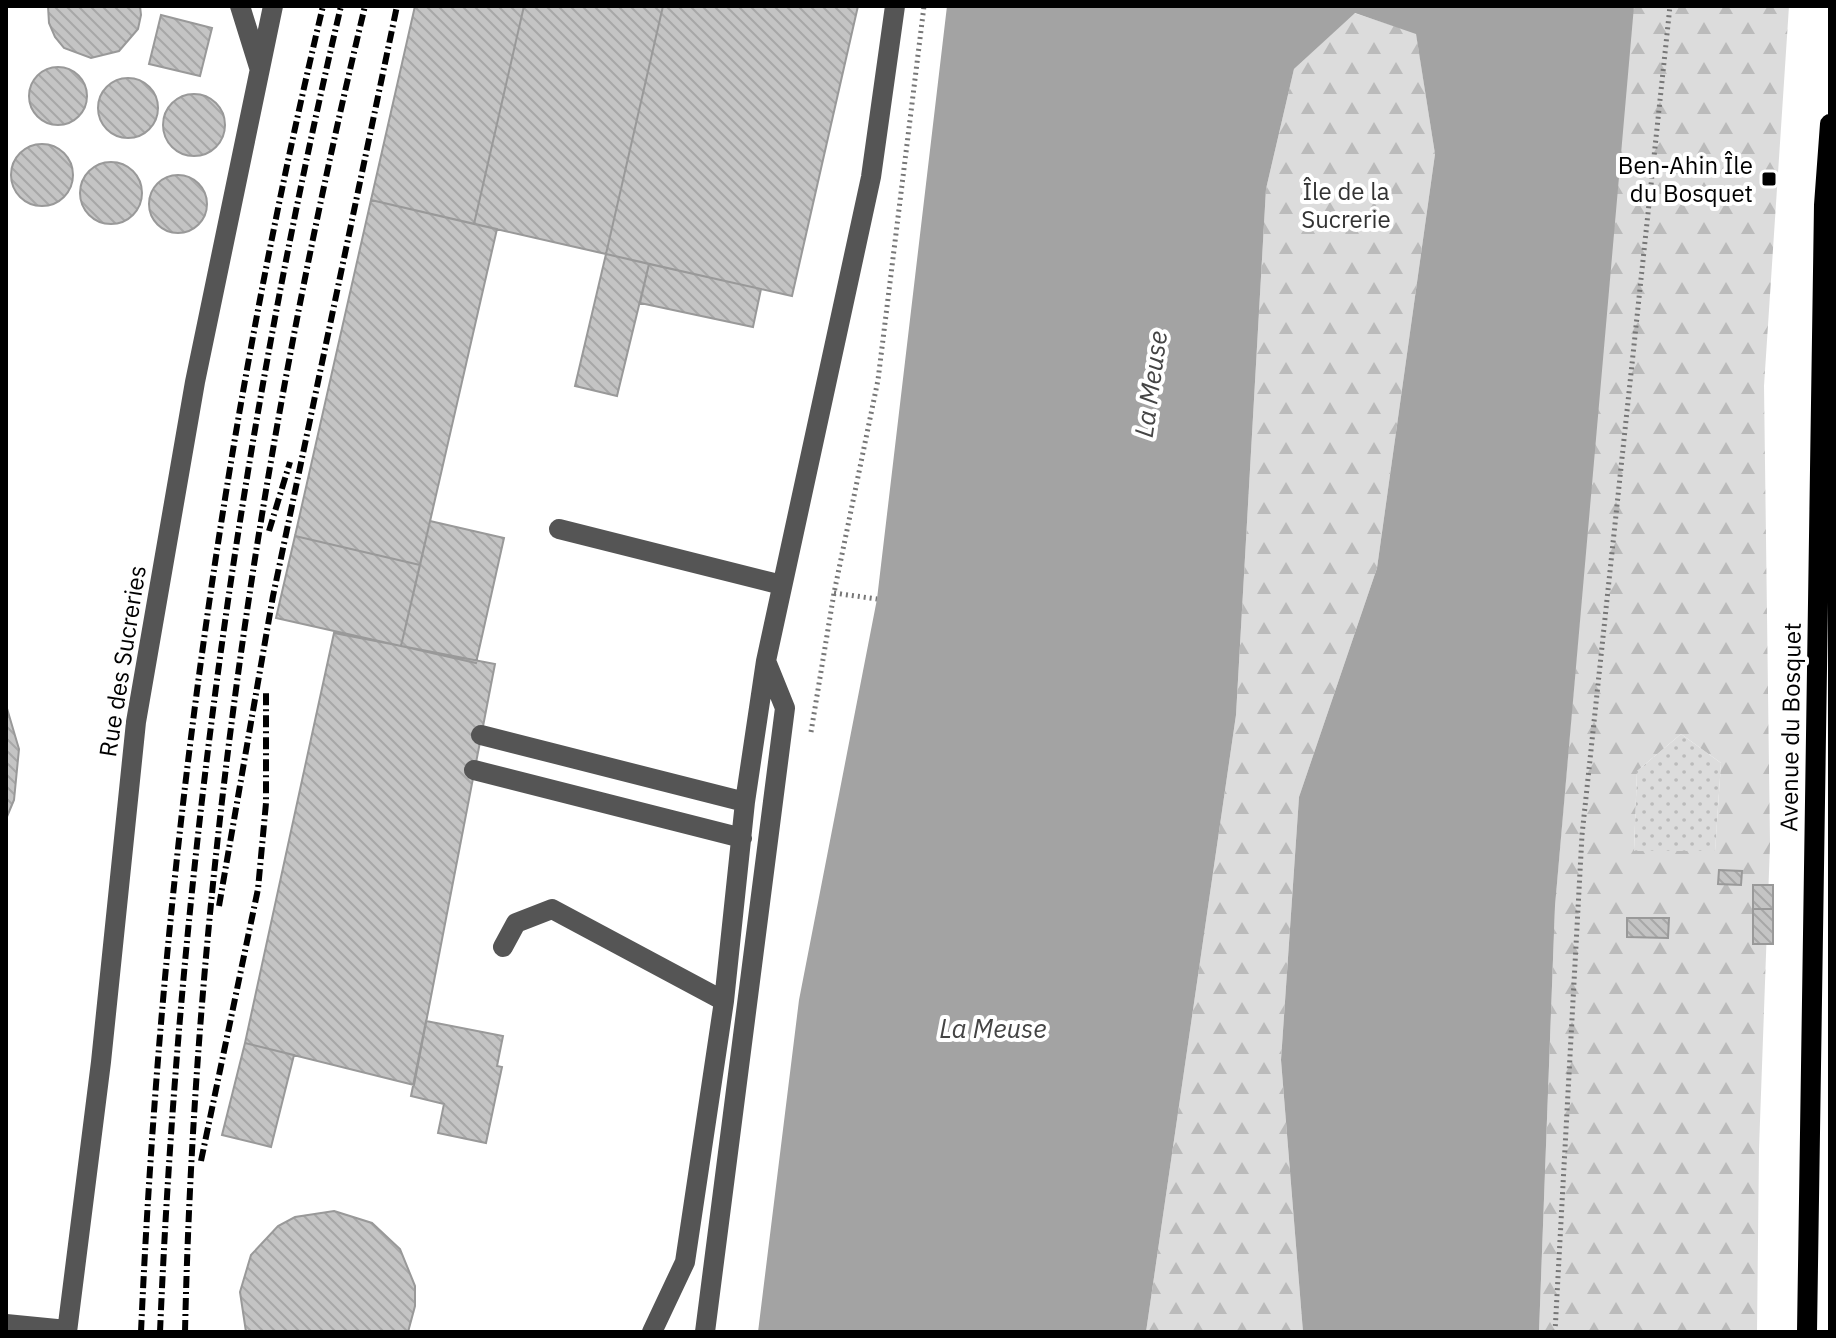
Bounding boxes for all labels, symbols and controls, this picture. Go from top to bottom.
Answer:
place label: Ben-Ahin Île du Bosquet [1618,149,1753,209]
marker: Ben-Ahin Île du Bosquet [1760,170,1778,188]
park label: Île de la Sucrerie [1301,175,1391,235]
water label: La Meuse [1126,328,1174,440]
street label: Rue des Sucreries [91,563,153,759]
street label: Avenue du Bosquet [1772,622,1808,832]
water label: La Meuse [939,1011,1047,1045]

